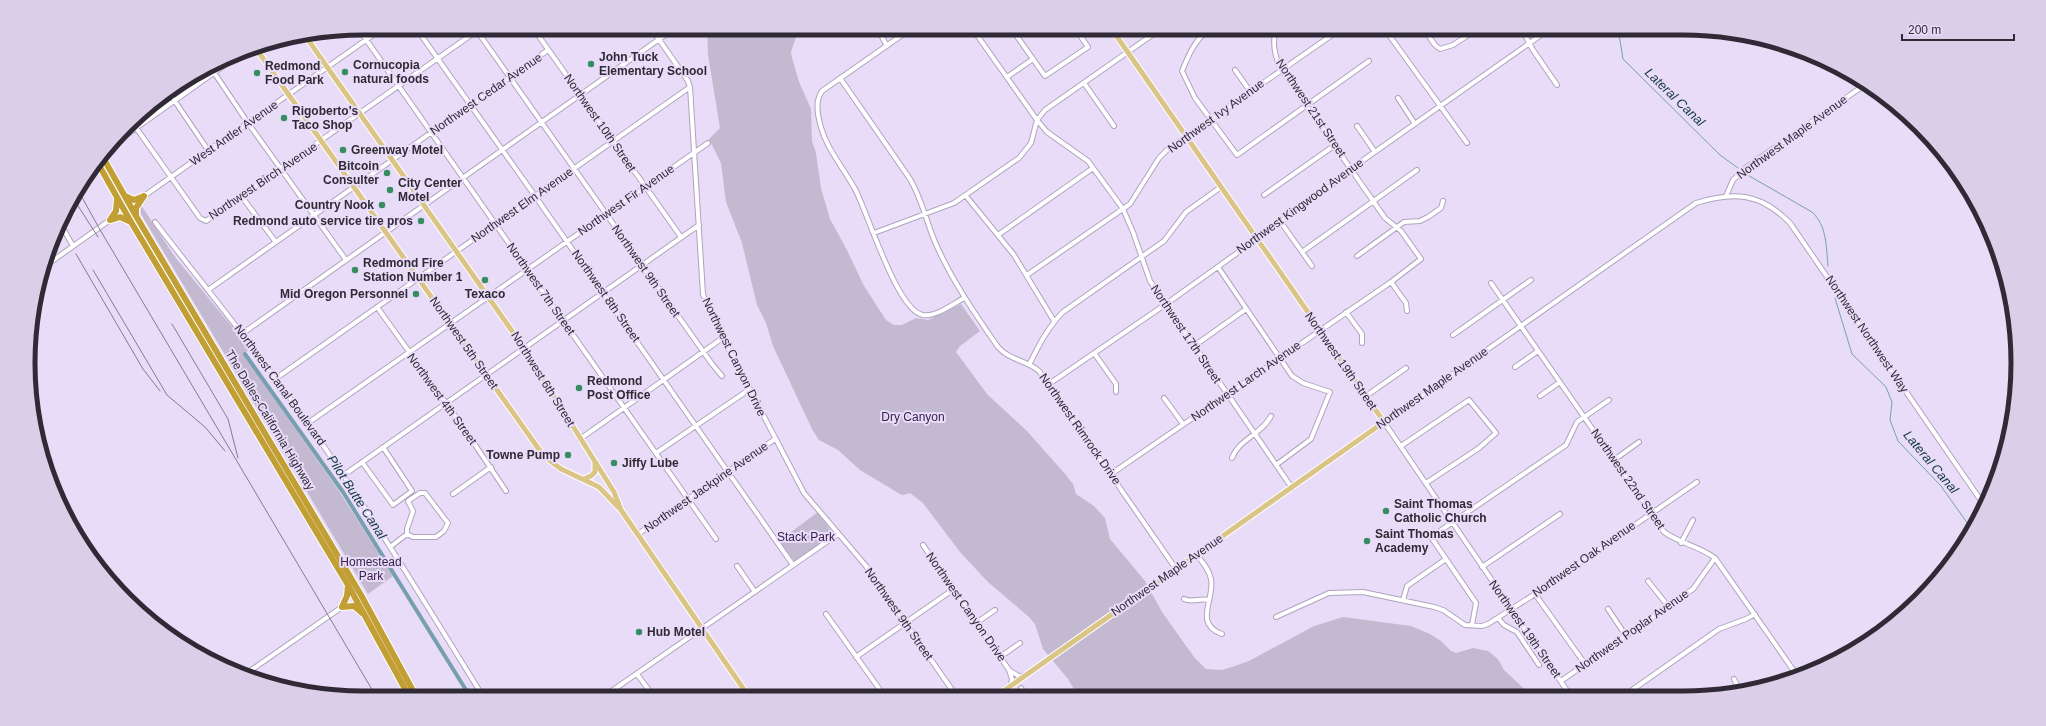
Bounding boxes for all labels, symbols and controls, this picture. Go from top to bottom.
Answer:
scale bar [1902,16,2014,42]
text: 200 m [1908,23,1941,37]
street label: Northwest Cedar Avenue [427,50,545,138]
place label: John Tuck Elementary School [599,50,707,78]
street label: Northwest 21st Street [1273,56,1349,160]
place label: Cornucopia natural foods [353,58,429,86]
place label: Redmond Food Park [265,59,324,87]
marker: John Tuck Elementary School [586,59,596,69]
water label: Lateral Canal [1642,65,1709,130]
marker: Cornucopia natural foods [340,67,350,77]
marker: Redmond Food Park [252,68,262,78]
street label: Northwest 10th Street [561,71,639,175]
street label: Northwest Ivy Avenue [1165,76,1267,156]
street label: Northwest Maple Avenue [1734,92,1850,182]
street label: West Antler Avenue [187,97,281,169]
place label: Rigoberto's Taco Shop [292,104,359,132]
marker: Rigoberto's Taco Shop [279,113,289,123]
street label: Northwest Birch Avenue [206,139,320,223]
place label: Greenway Motel [351,143,443,157]
marker: Greenway Motel [338,145,348,155]
street label: Northwest Kingwood Avenue [1234,155,1366,257]
place label: Bitcoin Consulter [323,159,379,187]
street label: Northwest Fir Avenue [575,161,677,239]
street label: Northwest Elm Avenue [468,164,576,245]
marker: Bitcoin Consulter [382,168,392,178]
place label: City Center Motel [398,176,462,204]
marker: City Center Motel [385,185,395,195]
place label: Country Nook [295,198,374,212]
marker: Country Nook [377,200,387,210]
place label: Redmond auto service tire pros [233,214,413,228]
marker: Redmond auto service tire pros [416,216,426,226]
street label: Northwest 9th Street [609,222,683,320]
street label: Northwest 7th Street [504,240,578,338]
street label: Northwest 8th Street [569,247,643,345]
place label: Redmond Fire Station Number 1 [363,256,463,284]
marker: Redmond Fire Station Number 1 [350,265,360,275]
street label: Northwest Northwest Way [1823,273,1911,395]
marker: Texaco [480,275,490,285]
street label: Northwest 17th Street [1148,282,1225,387]
place label: Mid Oregon Personnel [280,287,408,301]
place label: Texaco [465,287,505,301]
marker: Mid Oregon Personnel [411,289,421,299]
street label: Northwest 5th Street [427,294,501,392]
street label: Northwest Canyon Drive [699,295,769,419]
street label: Northwest 19th Street [1302,309,1380,413]
street label: Northwest Canal Boulevard [231,322,329,448]
street label: Northwest 6th Street [508,329,578,430]
street label: Northwest Larch Avenue [1189,338,1304,424]
street label: Northwest Maple Avenue [1373,344,1491,432]
street label: The Dalles-California Highway [222,347,318,493]
street label: Northwest 4th Street [404,351,480,448]
street label: Northwest Rimrock Drive [1036,371,1124,488]
place label: Redmond Post Office [587,374,651,402]
marker: Redmond Post Office [574,383,584,393]
park label: Dry Canyon [881,410,945,424]
street label: Northwest 22nd Street [1588,426,1668,532]
water label: Lateral Canal [1900,428,1962,497]
street label: Northwest Jackpine Avenue [641,439,771,535]
place label: Towne Pump [486,448,560,462]
marker: Towne Pump [563,450,573,460]
water label: Pilot Butte Canal [324,452,390,543]
place label: Jiffy Lube [622,456,679,470]
marker: Jiffy Lube [609,458,619,468]
place label: Saint Thomas Catholic Church [1394,497,1487,525]
marker: Saint Thomas Catholic Church [1381,506,1391,516]
street label: Northwest Oak Avenue [1530,518,1638,600]
place label: Saint Thomas Academy [1375,527,1454,555]
park label: Stack Park [777,530,836,544]
street label: Northwest Maple Avenue [1108,531,1226,619]
marker: Saint Thomas Academy [1362,536,1372,546]
street label: Northwest Canyon Drive [923,550,1009,665]
park label: Homestead Park [340,555,402,583]
street label: Northwest 9th Street [862,565,936,663]
street label: Northwest 19th Street [1486,577,1564,681]
street label: Northwest Poplar Avenue [1573,586,1692,676]
place label: Hub Motel [647,625,705,639]
marker: Hub Motel [634,627,644,637]

